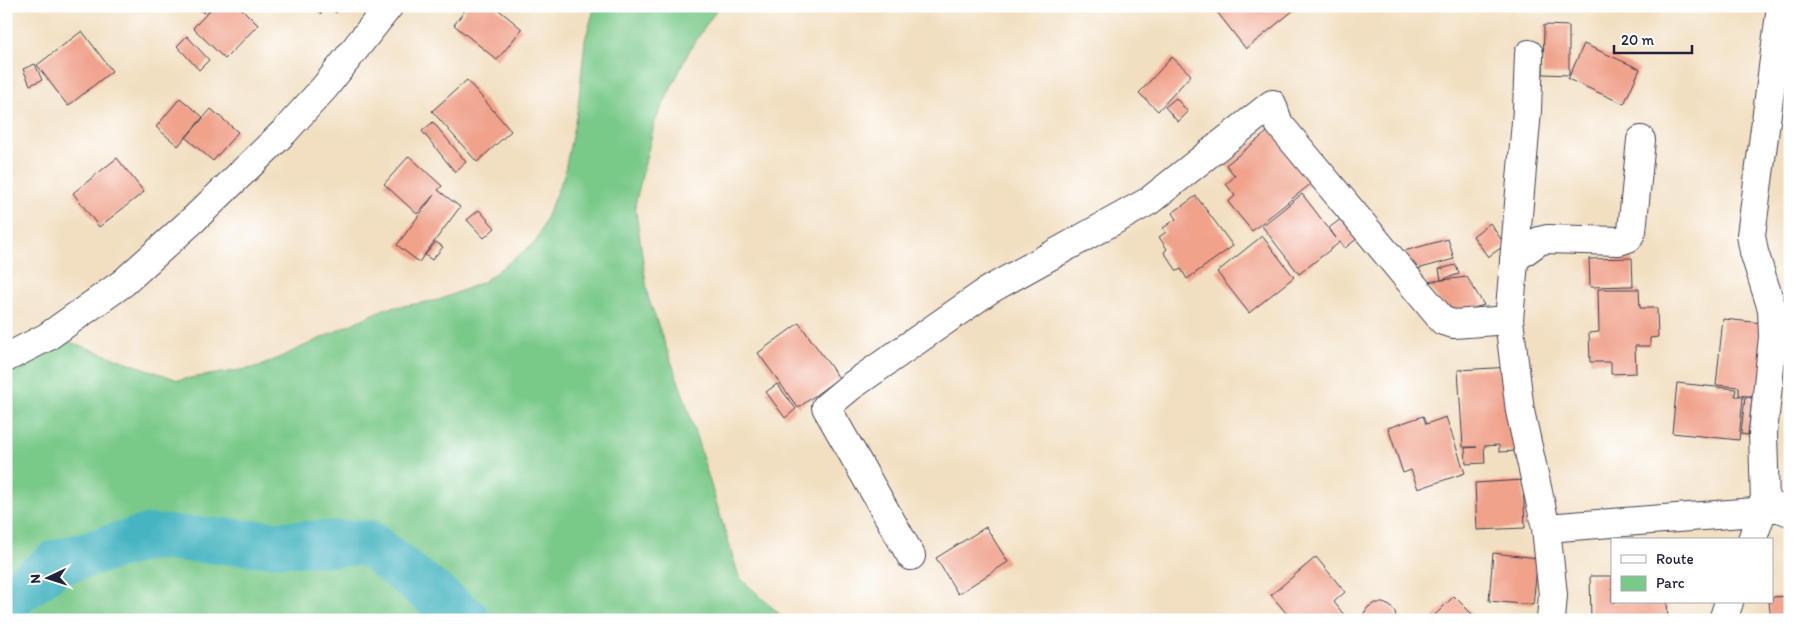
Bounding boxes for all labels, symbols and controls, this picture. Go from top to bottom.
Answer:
scale bar [1614,22,1691,54]
text: 20 m [1621,31,1655,49]
legend [1611,538,1774,604]
text: Route [1656,550,1694,568]
north arrow [22,554,72,604]
text: N [27,574,44,584]
text: Parc [1656,574,1685,592]

